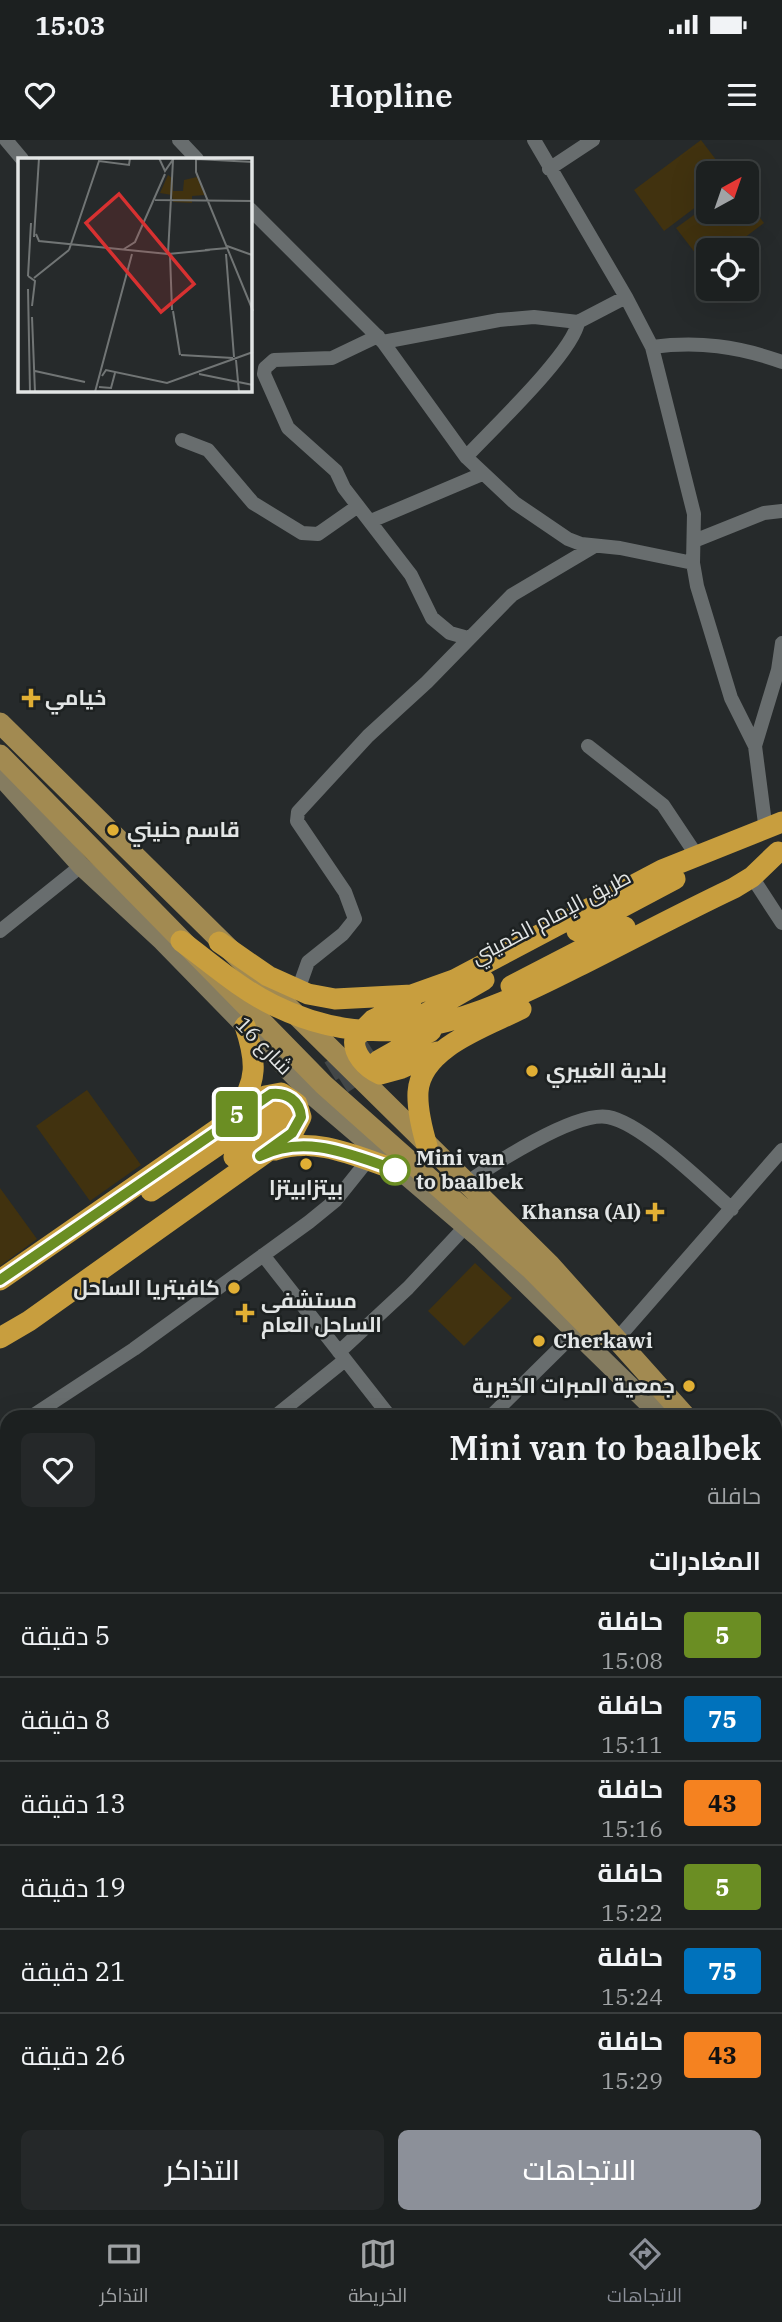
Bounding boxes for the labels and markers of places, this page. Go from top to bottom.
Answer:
place label: خيامي [45,683,106,715]
marker: خيامي [23,690,39,706]
place label: قاسم حنيني [127,815,240,847]
marker: قاسم حنيني [105,822,121,838]
place label: بلدية الغبيري [546,1056,667,1088]
marker: بلدية الغبيري [524,1063,540,1079]
place label: Mini van to baalbek [416,1143,523,1195]
marker: Mini van to baalbek [380,1155,410,1185]
marker: بيتزابيتزا [298,1156,314,1172]
place label: بيتزابيتزا [269,1173,343,1201]
place label: Khansa (Al) [521,1197,641,1225]
marker: Khansa (Al) [647,1204,663,1220]
place label: كافيتريا الساحل [73,1273,220,1301]
marker: كافيتريا الساحل [226,1280,242,1296]
place label: مستشفى الساحل العام [261,1286,382,1339]
marker: مستشفى الساحل العام [235,1303,255,1323]
place label: Cherkawi [553,1326,653,1354]
marker: Cherkawi [531,1333,547,1349]
place label: جمعية المبرات الخيرية [472,1371,675,1399]
marker: جمعية المبرات الخيرية [681,1378,697,1394]

